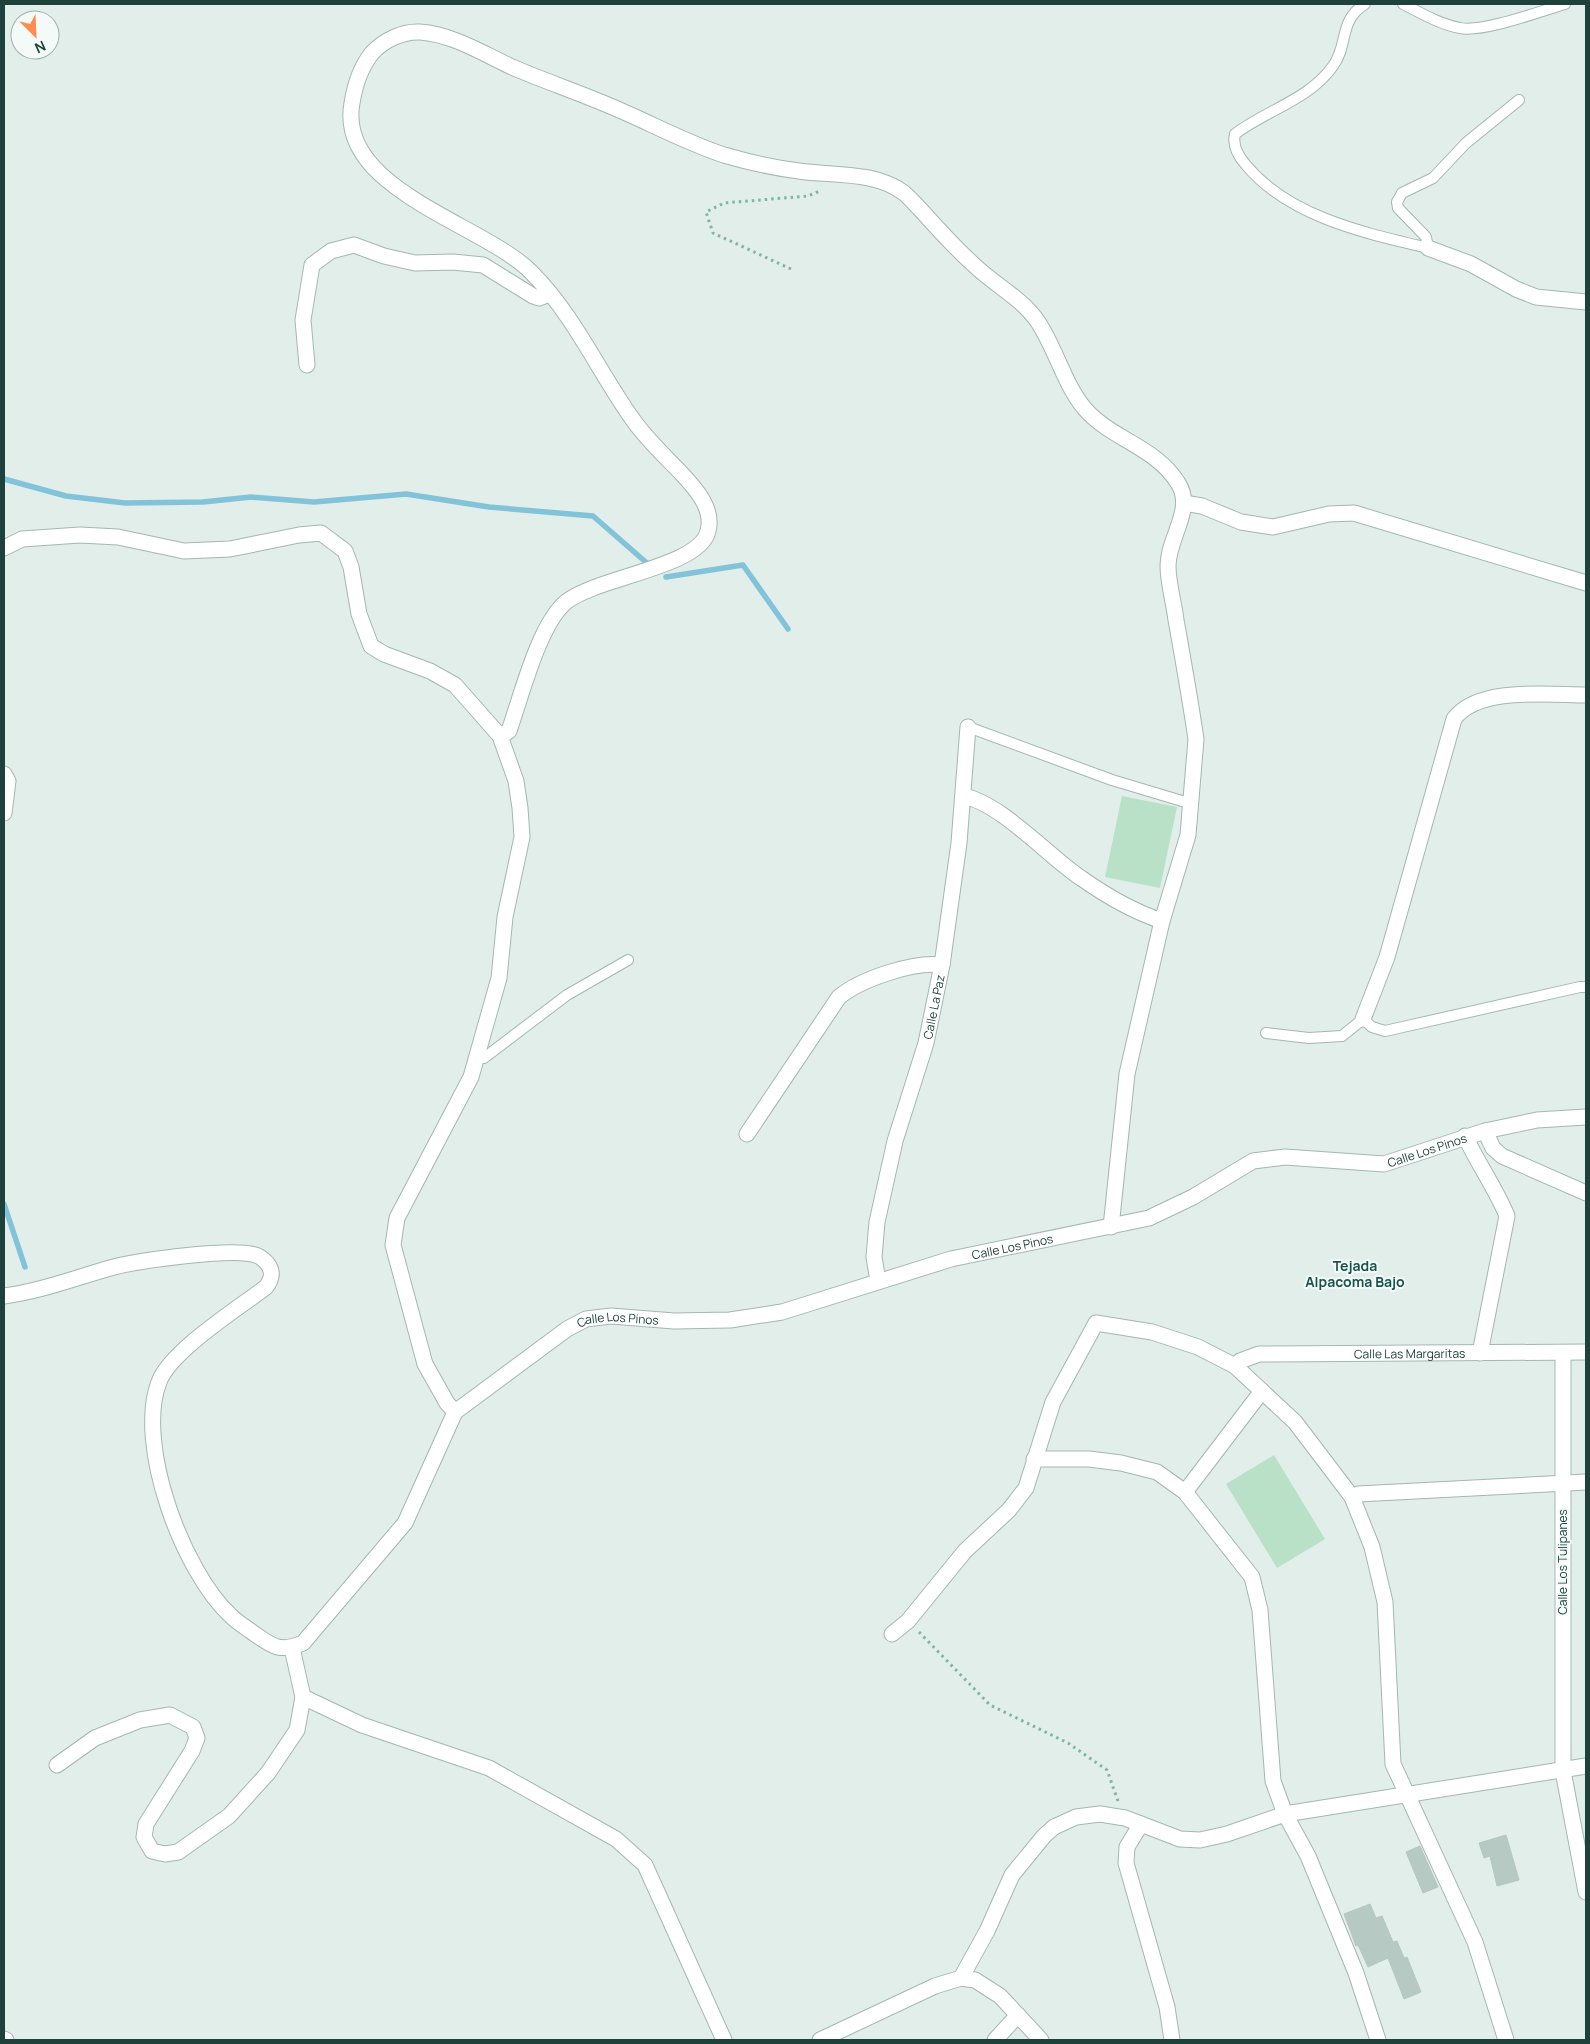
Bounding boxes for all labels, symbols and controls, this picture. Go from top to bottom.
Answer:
north arrow [10,10,60,60]
text: N [32,37,49,58]
street label: Calle La Paz [918,973,948,1041]
street label: Calle Los Pinos [1385,1129,1469,1171]
street label: Calle Los Pinos [970,1230,1055,1263]
district label: Tejada Alpacoma Bajo [1305,1256,1405,1291]
street label: Calle Los Pinos [573,1307,659,1331]
street label: Calle Las Margaritas [1354,1344,1465,1362]
street label: Calle Los Tulipanes [1554,1509,1571,1615]

